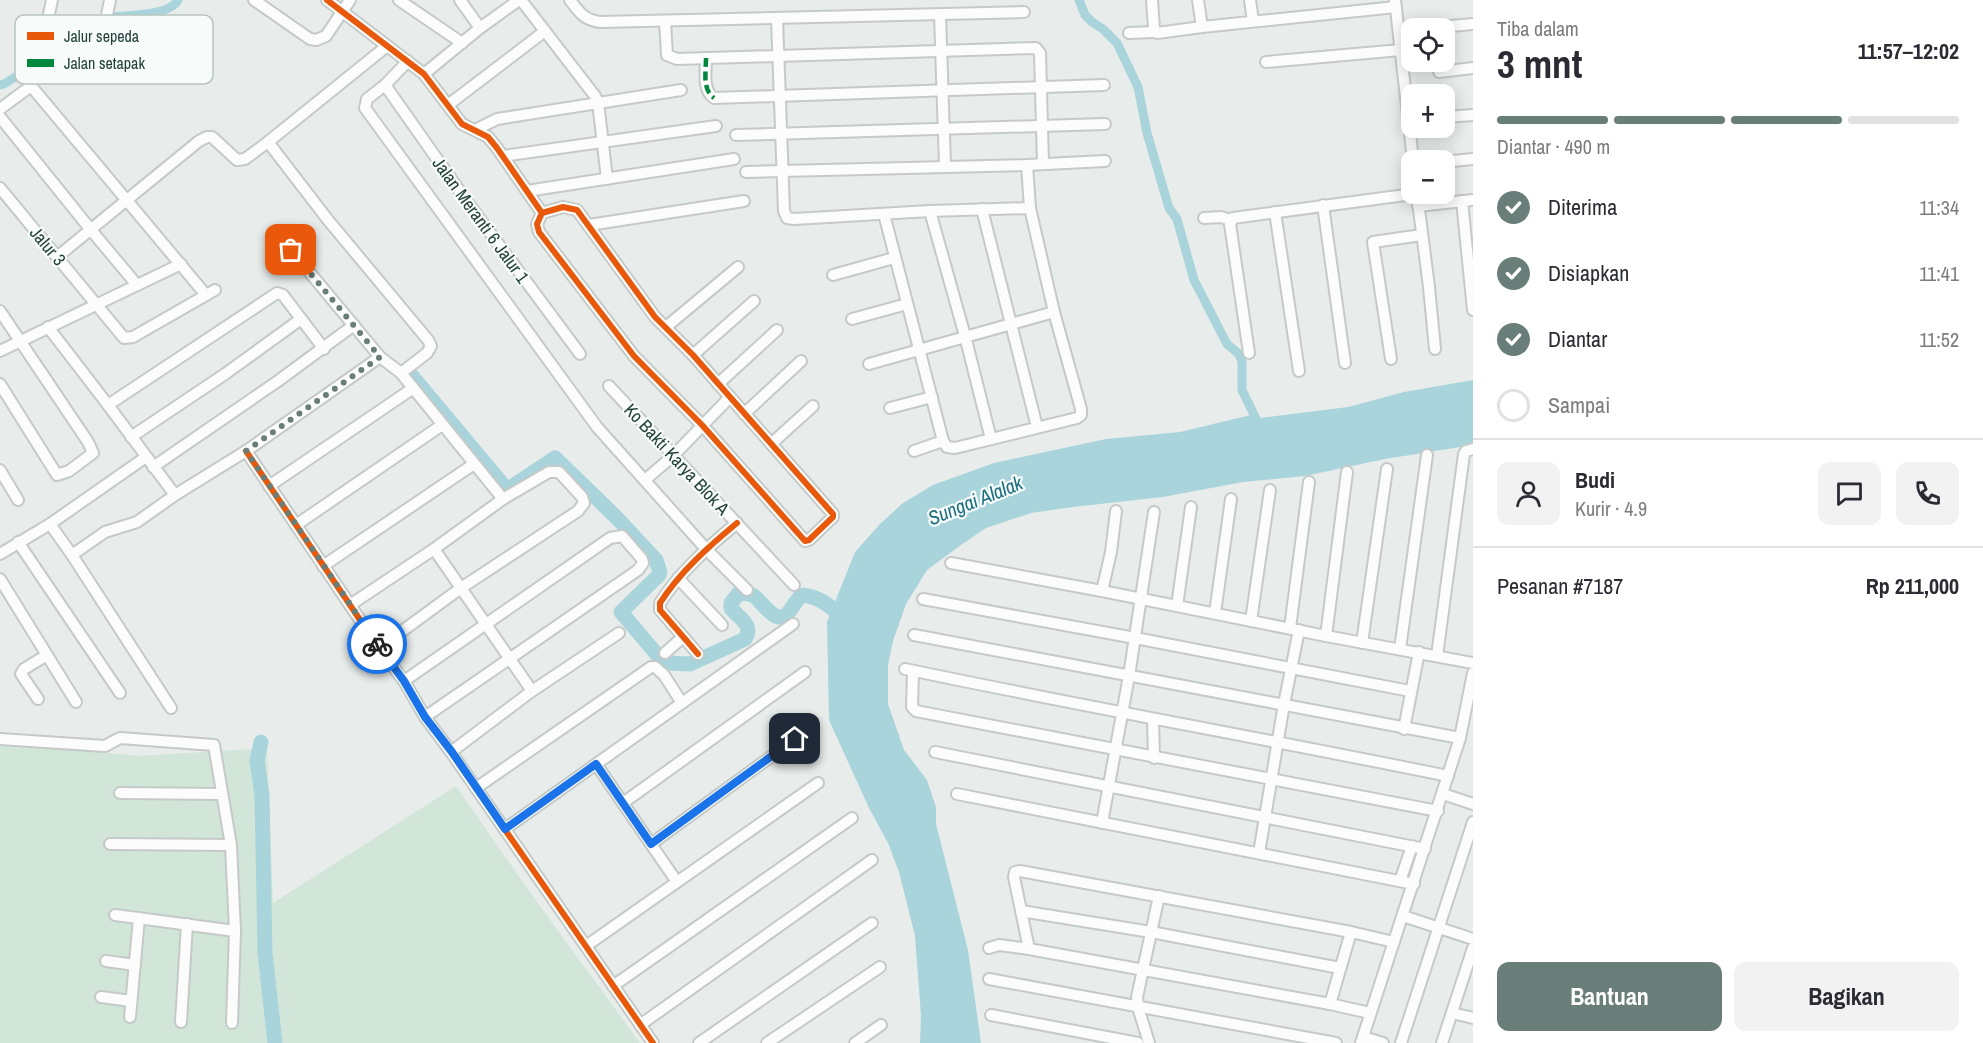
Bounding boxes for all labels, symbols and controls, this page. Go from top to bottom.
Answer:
legend [15,15,213,84]
text: Tiba dalam [1497,15,1579,42]
map controls [1401,18,1455,204]
button: locate [1401,18,1455,72]
text: Jalur sepeda [64,25,140,47]
text: 11:57–12:02 [1858,36,1959,66]
text: 3 mnt [1497,38,1582,90]
text: Jalan setapak [64,52,145,74]
button: + [1401,84,1455,138]
text: Diantar · 490 m [1497,133,1610,160]
button: − [1401,150,1455,204]
street label: Jalan Meranti 6 Jalur 1 [427,152,536,289]
icon: check [1497,191,1530,224]
text: Diterima [1548,192,1617,222]
text: 11:34 [1919,194,1959,221]
street label: Jalur 3 [24,221,72,271]
pin [265,224,316,275]
icon: bag [274,233,307,266]
icon: check [1497,257,1530,290]
text: Disiapkan [1548,258,1629,288]
text: 11:41 [1919,260,1959,287]
icon: check [1497,323,1530,356]
text: Diantar [1548,324,1607,354]
text: 11:52 [1919,326,1959,353]
text: Sampai [1548,390,1610,420]
street label: Ko Bakti Karya Blok A [619,398,735,520]
button: person [1497,462,1560,525]
button: chat [1818,462,1881,525]
button: phone [1896,462,1959,525]
text: Budi [1575,465,1615,495]
water label: Sungai Alalak [924,468,1027,531]
text: Kurir · 4.9 [1575,495,1647,522]
text: Pesanan #7187 [1497,571,1623,601]
text: Rp 211,000 [1866,571,1959,601]
courier [347,614,407,674]
icon: bike [361,628,394,661]
pin [769,713,820,764]
icon: home [778,722,811,755]
button: Bantuan [1497,962,1722,1031]
button: Bagikan [1734,962,1959,1031]

